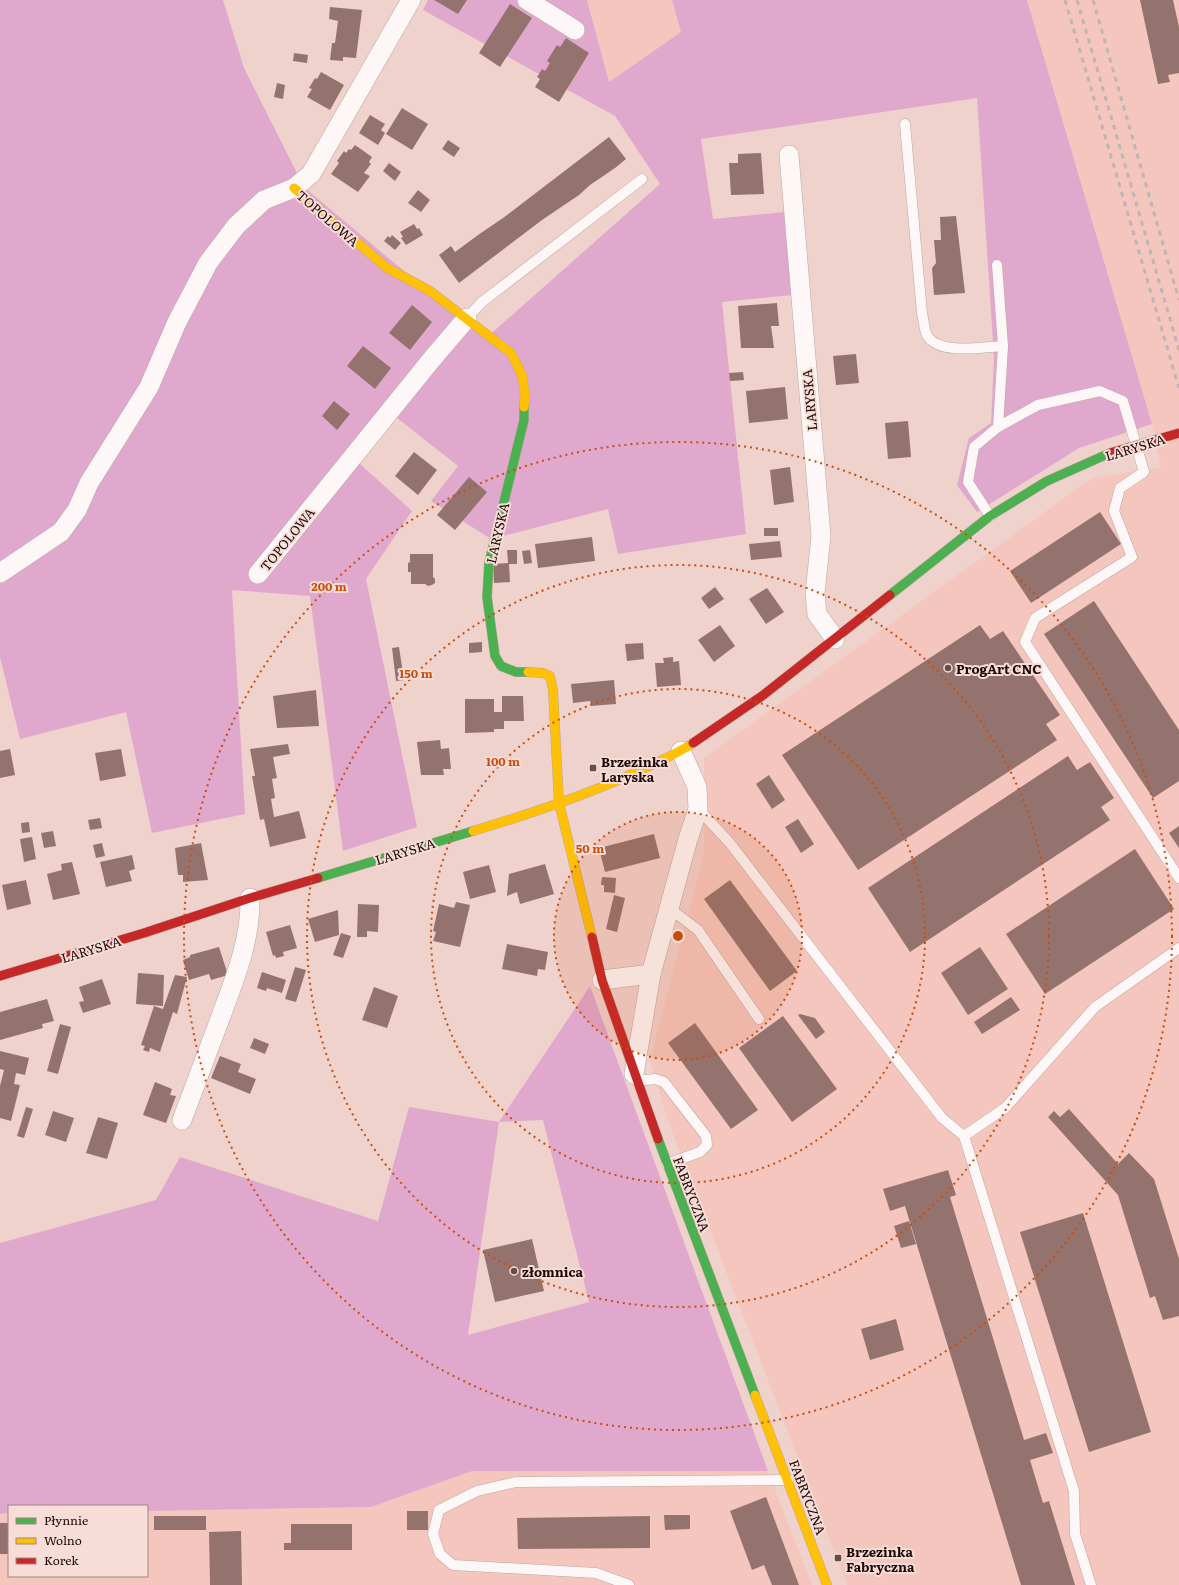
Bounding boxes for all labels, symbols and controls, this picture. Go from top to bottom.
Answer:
street label: TOPOLOWA [293,186,364,251]
street label: LARYSKA [797,368,821,432]
street label: LARYSKA [1103,429,1168,465]
street label: LARYSKA [481,500,513,565]
street label: TOPOLOWA [255,503,319,575]
text: 200 m [311,577,347,595]
place label: ProgArt CNC [956,659,1042,678]
marker: ProgArt CNC [943,663,953,673]
text: 150 m [399,664,433,682]
text: 100 m [486,752,520,770]
place label: Brzezinka Laryska [601,752,669,786]
marker: Brzezinka Laryska [588,763,598,773]
street label: LARYSKA [373,833,438,869]
text: 50 m [576,839,604,857]
centre of rings [671,929,685,943]
street label: LARYSKA [59,931,124,967]
street label: FABRYCZNA [669,1154,715,1235]
place label: złomnica [522,1262,584,1281]
marker: złomnica [509,1266,519,1276]
street label: FABRYCZNA [785,1457,831,1538]
legend [8,1505,148,1577]
text: Płynnie [44,1511,88,1529]
text: Wolno [44,1531,82,1549]
place label: Brzezinka Fabryczna [846,1542,915,1576]
text: Korek [44,1551,79,1569]
marker: Brzezinka Fabryczna [833,1553,843,1563]

